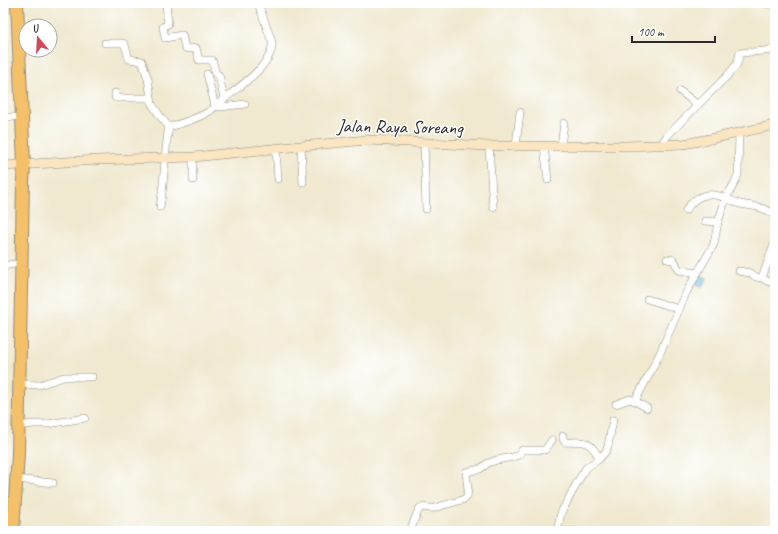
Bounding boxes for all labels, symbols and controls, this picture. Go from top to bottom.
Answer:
north arrow [18,18,58,58]
scale bar [632,18,715,44]
text: U [30,20,42,36]
text: 100 m [638,24,665,40]
street label: Jalan Raya Soreang [336,114,464,140]

